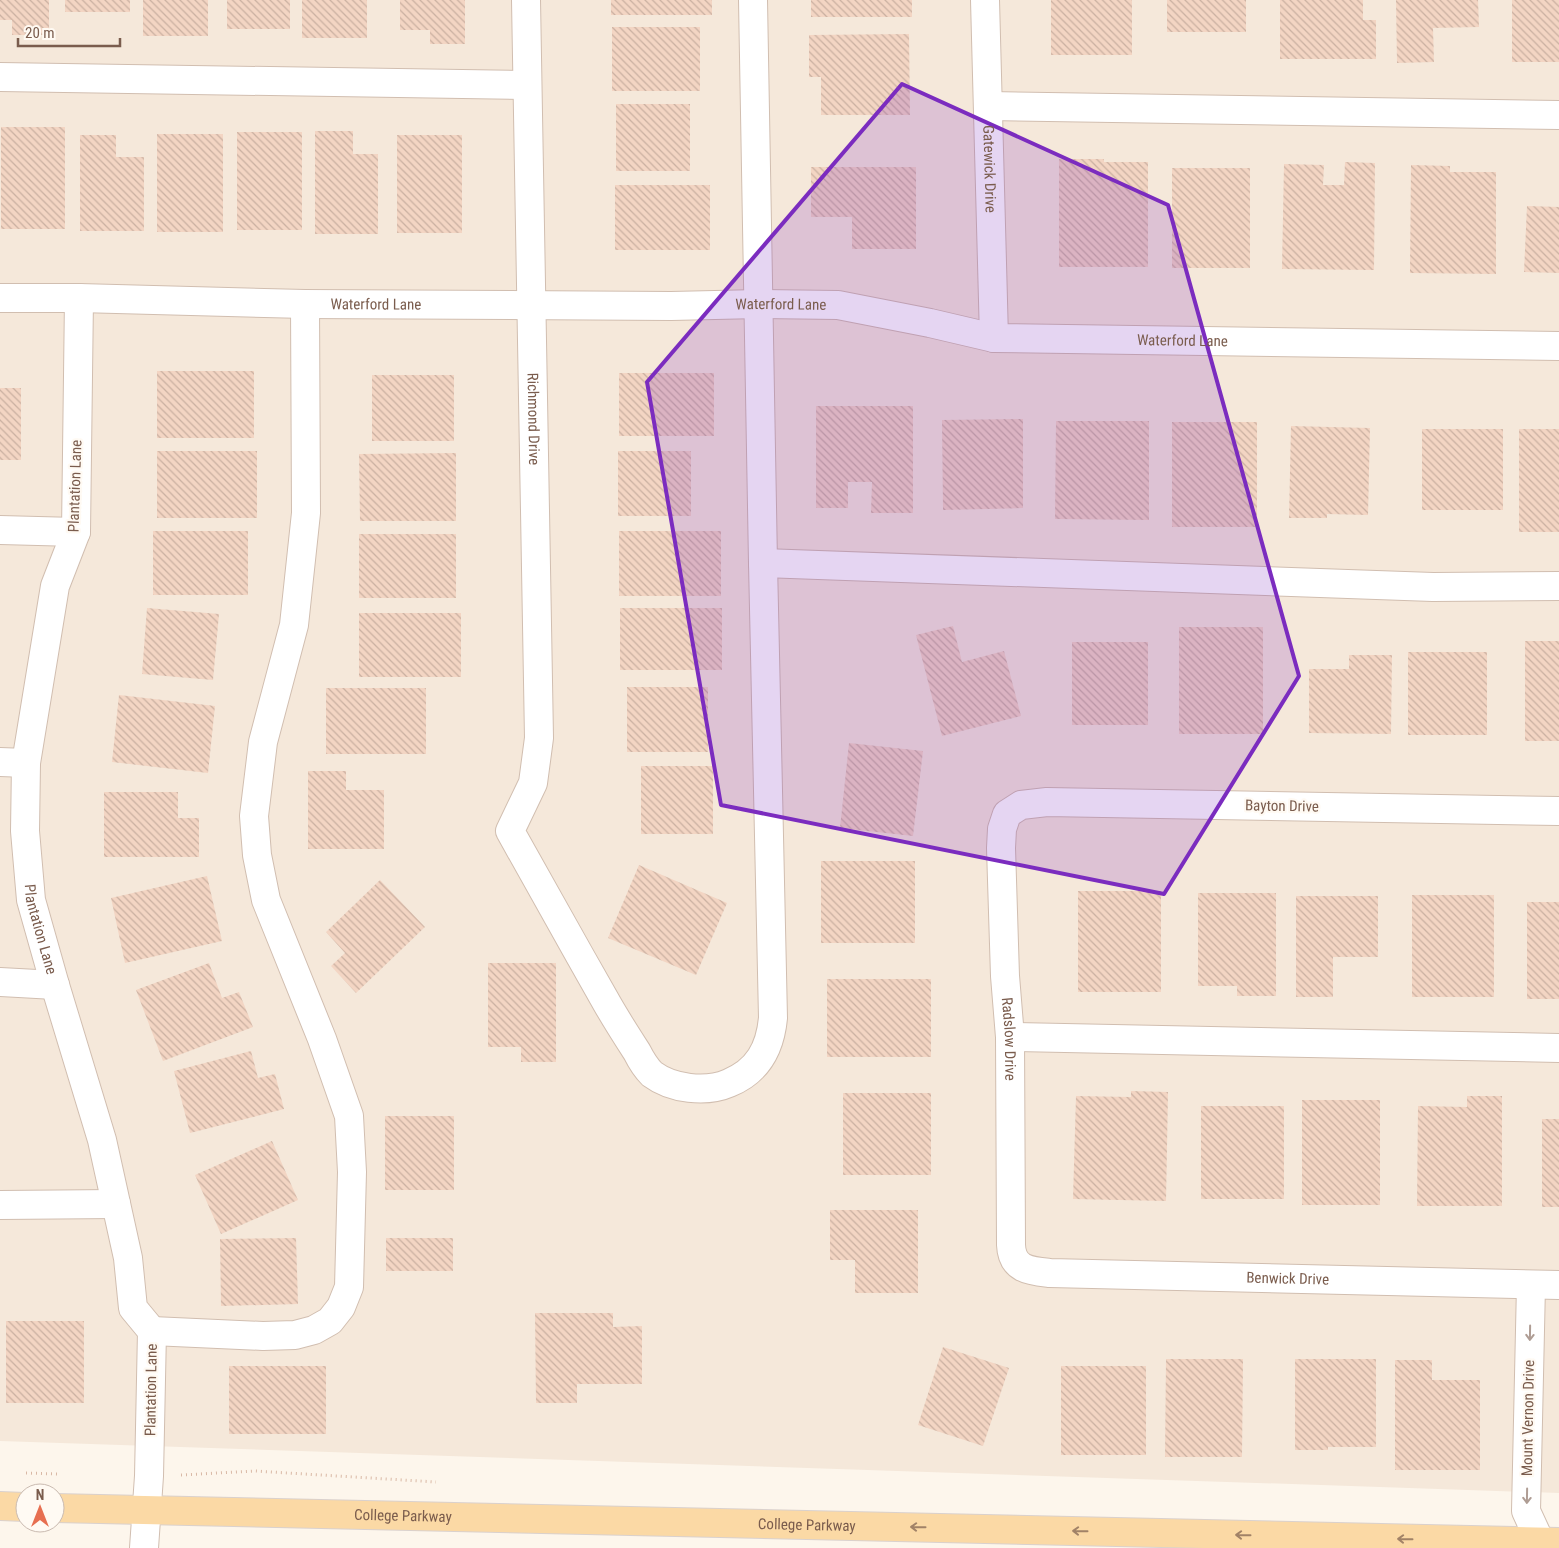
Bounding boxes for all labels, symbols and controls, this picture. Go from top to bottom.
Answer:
scale bar [18,15,120,47]
text: 20 m [25,24,55,42]
street label: Gatewick Drive [979,125,1000,213]
street label: Waterford Lane [330,295,421,314]
street label: Waterford Lane [735,295,826,314]
street label: Waterford Lane [1137,331,1228,350]
street label: Richmond Drive [524,373,543,465]
street label: Plantation Lane [64,439,86,533]
street label: Bayton Drive [1245,796,1319,816]
street label: Plantation Lane [21,883,61,976]
street label: Radslow Drive [998,997,1019,1081]
street label: Benwick Drive [1246,1269,1329,1289]
one-way arrow [1525,1325,1535,1341]
street label: Plantation Lane [141,1344,161,1436]
street label: Mount Vernon Drive [1518,1360,1538,1476]
north arrow [15,1483,65,1533]
text: N [36,1487,44,1503]
one-way arrow [1522,1488,1531,1504]
street label: College Parkway [354,1506,452,1526]
street label: College Parkway [758,1515,856,1535]
one-way arrow [910,1523,926,1532]
one-way arrow [1073,1526,1089,1536]
one-way arrow [1235,1530,1252,1540]
one-way arrow [1398,1534,1414,1543]

